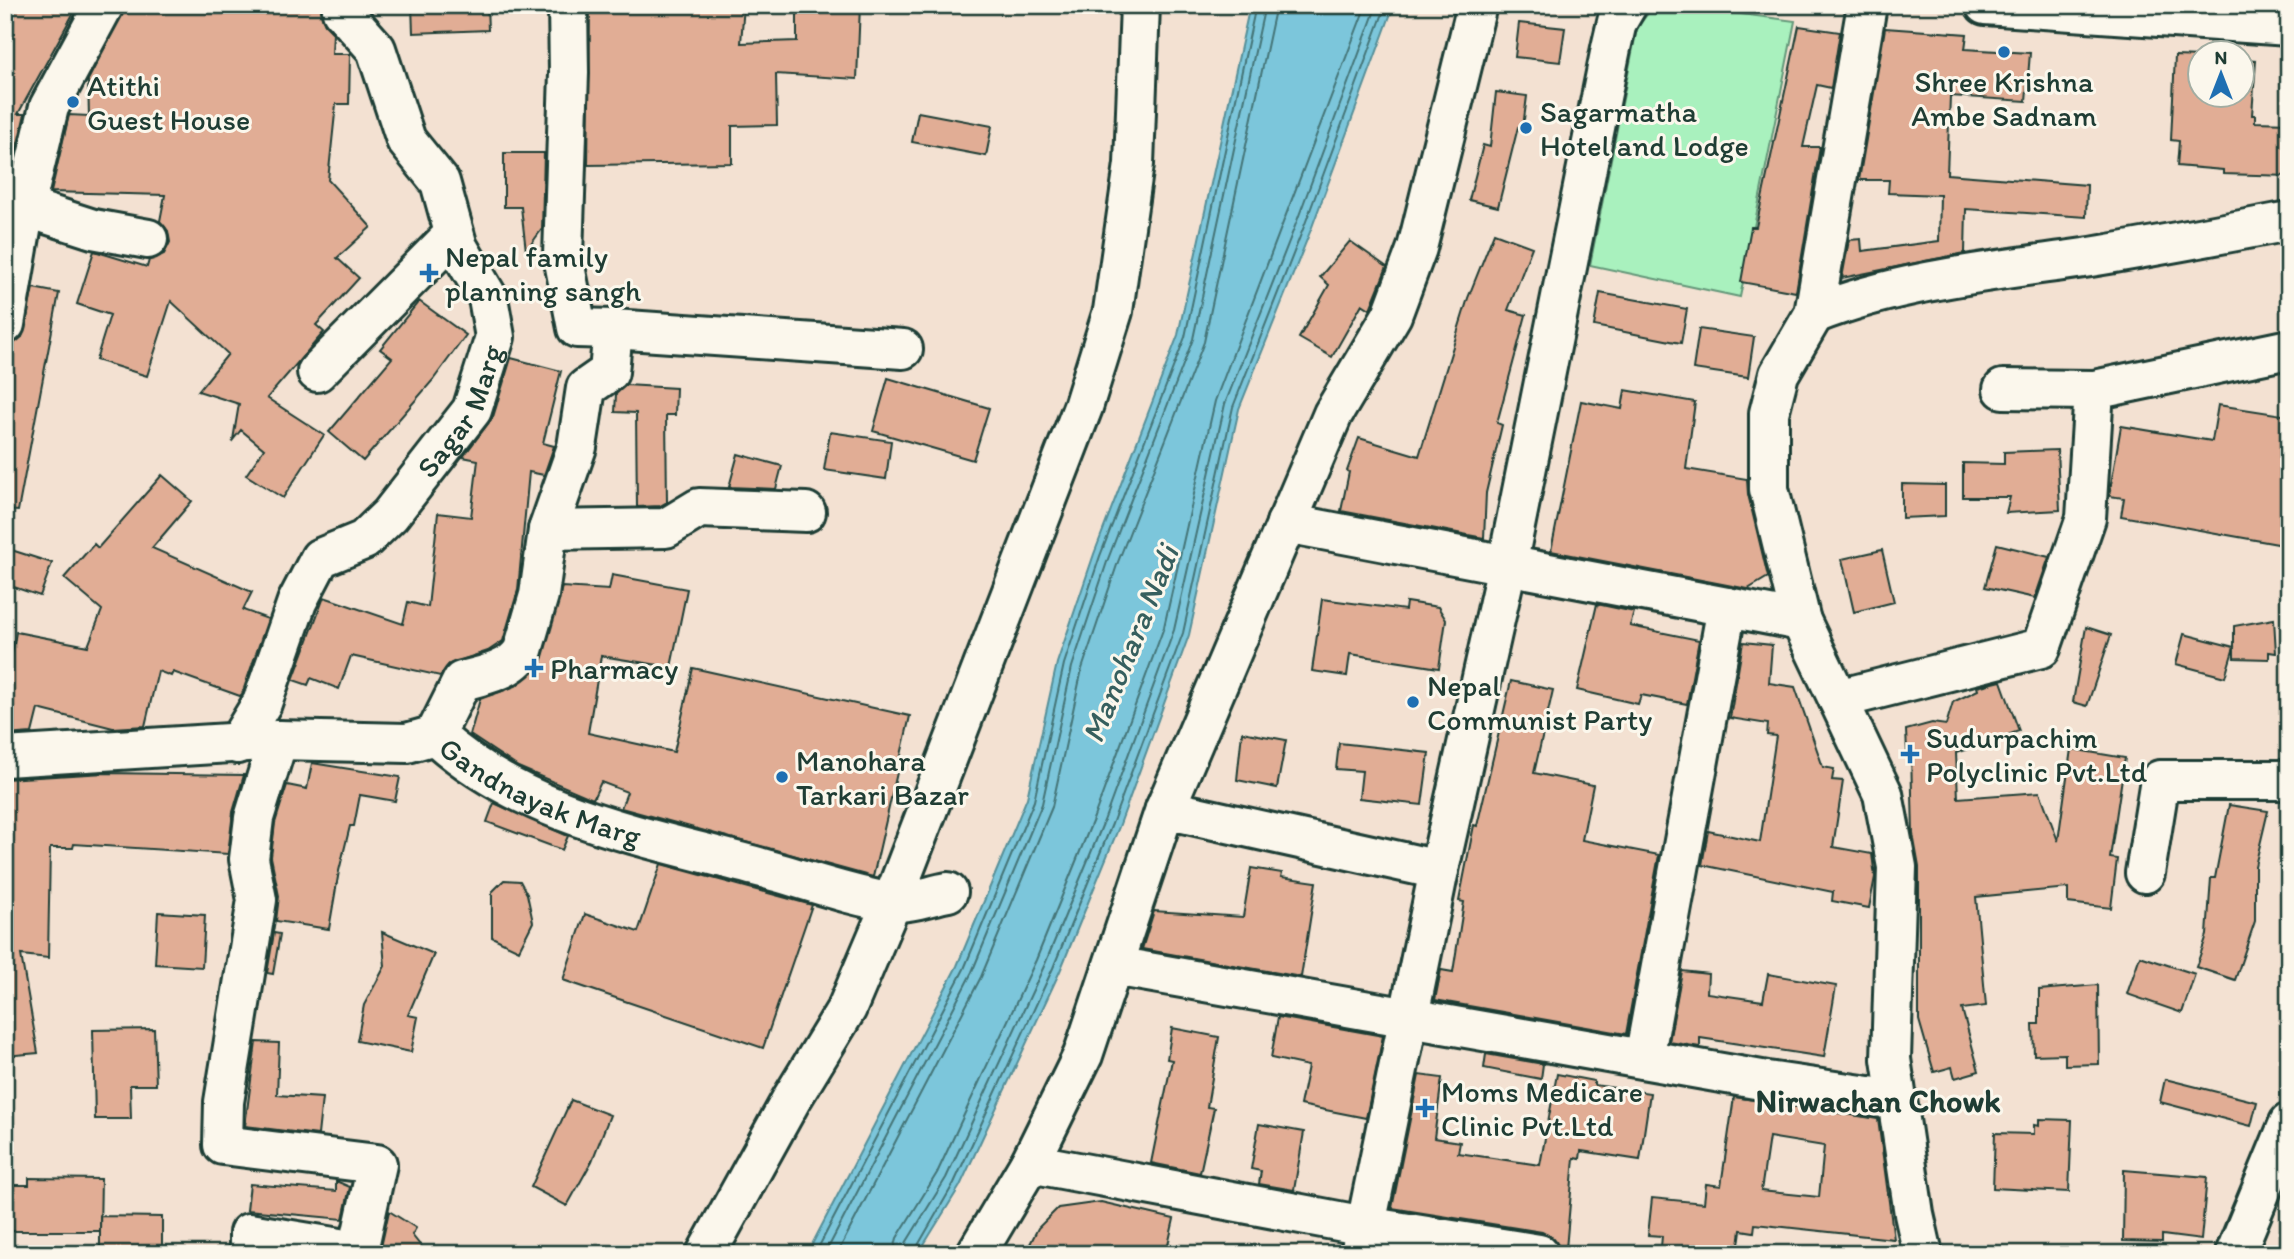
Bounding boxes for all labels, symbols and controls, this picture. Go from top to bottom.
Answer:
north arrow [2186,38,2256,108]
marker: Shree Krishna Ambe Sadnam [1996,44,2012,60]
text: N [2215,46,2227,69]
place label: Shree Krishna Ambe Sadnam [1911,63,2097,134]
place label: Atithi Guest House [87,67,250,138]
place label: Sagarmatha Hotel and Lodge [1540,93,1749,164]
marker: Atithi Guest House [65,94,81,110]
marker: Sagarmatha Hotel and Lodge [1518,120,1534,136]
place label: Nepal family planning sangh [445,238,641,309]
marker: Nepal family planning sangh [419,263,439,283]
street label: Sagar Marg [408,339,510,485]
water label: Manohara Nadi [1073,537,1188,748]
place label: Pharmacy [550,650,678,687]
marker: Pharmacy [524,658,544,678]
place label: Nepal Communist Party [1427,667,1652,738]
marker: Nepal Communist Party [1405,694,1421,710]
place label: Sudurpachim Polyclinic Pvt.Ltd [1926,719,2148,790]
street label: Gandnayak Marg [432,728,646,854]
place label: Manohara Tarkari Bazar [796,742,969,813]
marker: Sudurpachim Polyclinic Pvt.Ltd [1900,744,1920,764]
marker: Manohara Tarkari Bazar [774,769,790,785]
place label: Moms Medicare Clinic Pvt.Ltd [1441,1073,1643,1144]
district label: Nirwachan Chowk [1755,1082,2001,1120]
marker: Moms Medicare Clinic Pvt.Ltd [1415,1098,1435,1118]

